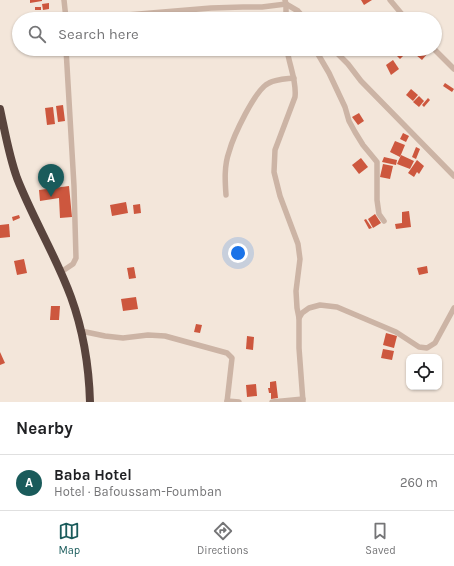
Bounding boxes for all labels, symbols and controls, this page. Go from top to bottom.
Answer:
search box [12,12,442,56]
icon: search [26,23,48,45]
text: Search here [58,25,139,43]
pin: A [38,164,64,197]
your location [228,243,248,263]
map controls [406,354,442,390]
button: locate [406,354,442,390]
text: Nearby [16,418,73,438]
text: Baba Hotel [54,466,132,484]
text: A [25,475,33,490]
text: 260 m [400,475,438,490]
text: Hotel · Bafoussam-Foumban [54,484,222,499]
tab: Map [58,520,80,557]
tab: Directions [197,520,249,557]
tab: Saved [365,520,396,557]

